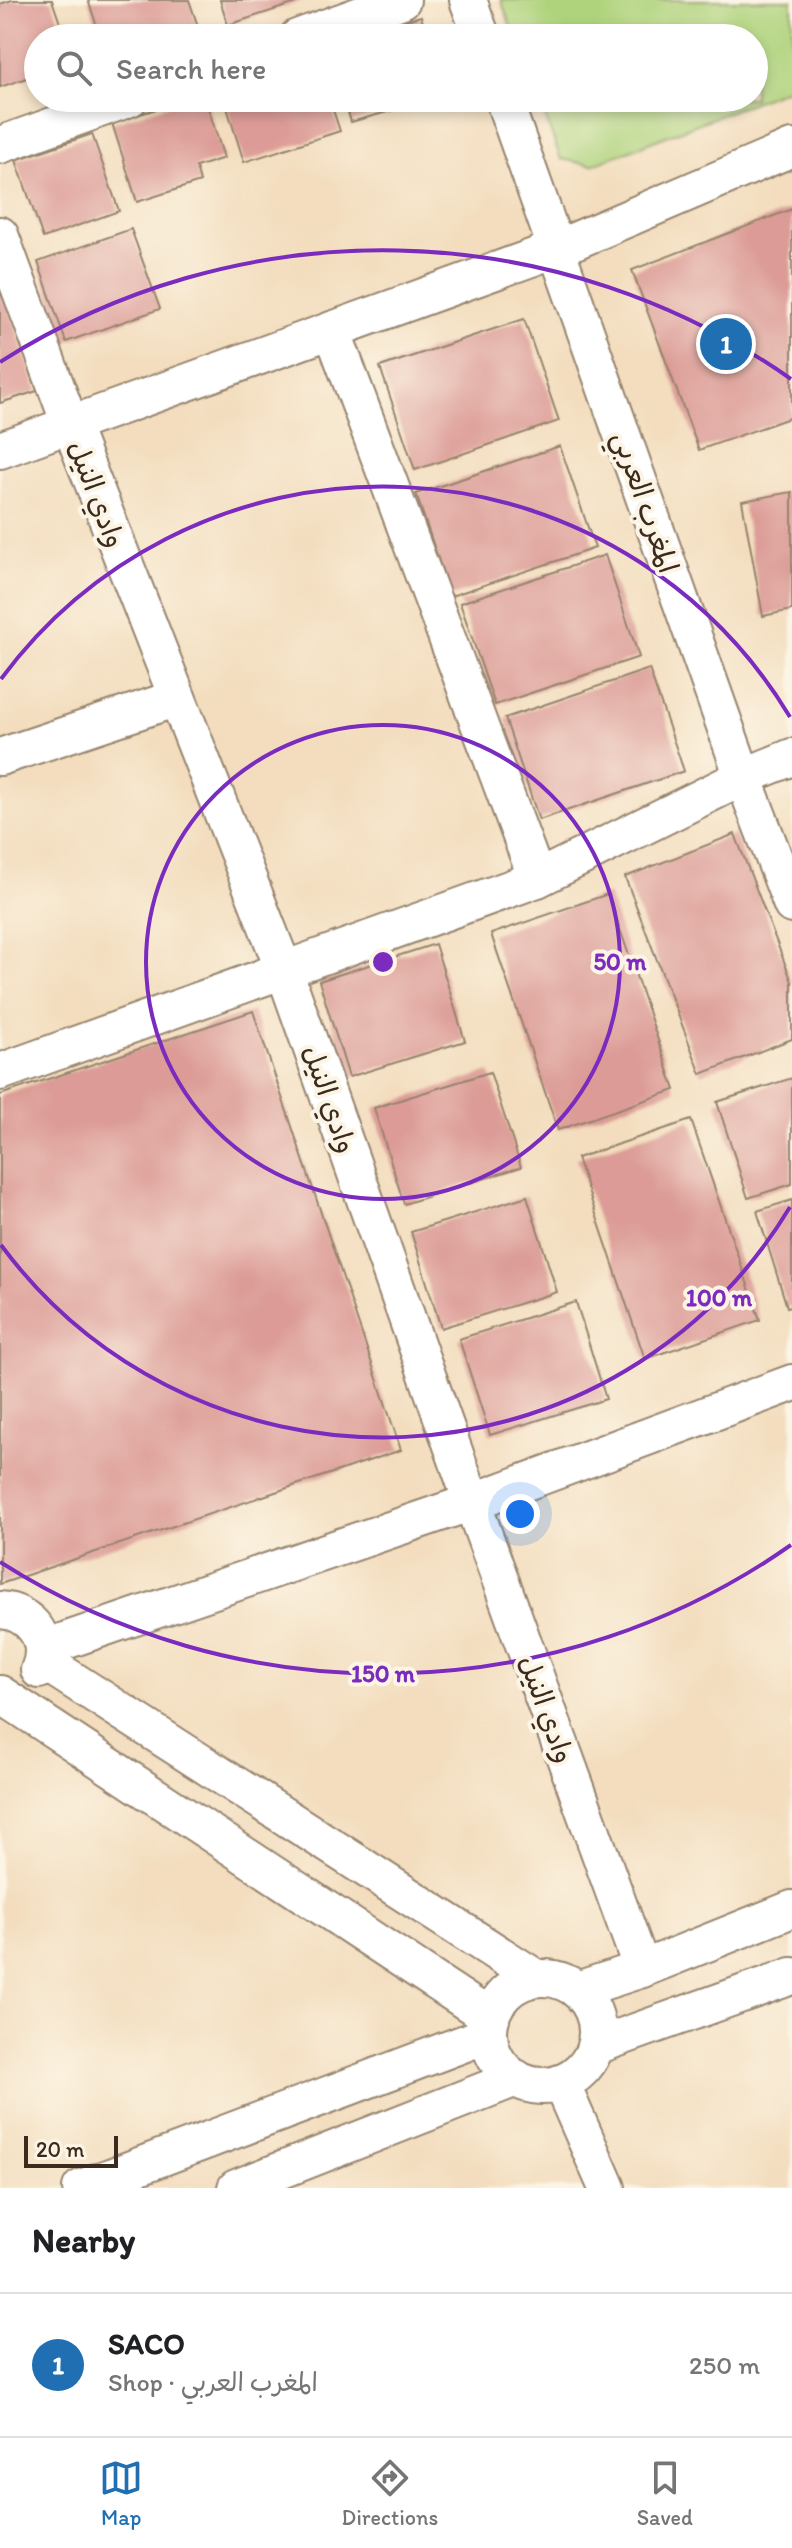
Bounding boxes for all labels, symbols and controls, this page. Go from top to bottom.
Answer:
search box [24,24,768,112]
icon: search [52,46,96,90]
text: Search here [116,50,266,87]
pin: 1 [700,314,752,374]
street label: المغرب العربي [598,427,686,580]
street label: وادي النيل [57,436,133,554]
text: 50 m [594,947,647,976]
centre of rings [369,948,397,976]
street label: وادي النيل [292,1041,364,1159]
text: 100 m [686,1283,753,1312]
your location [500,1494,540,1534]
street label: وادي النيل [508,1651,582,1769]
text: 150 m [351,1659,416,1688]
scale bar [24,2132,118,2168]
text: 20 m [36,2136,85,2163]
text: Nearby [32,2220,135,2261]
text: SACO [108,2325,185,2362]
text: 1 [52,2349,64,2381]
text: 250 m [689,2349,760,2381]
text: Shop · المغرب العربي [108,2366,318,2398]
tab: Map [99,2456,143,2531]
tab: Directions [342,2456,438,2531]
tab: Saved [637,2456,693,2531]

